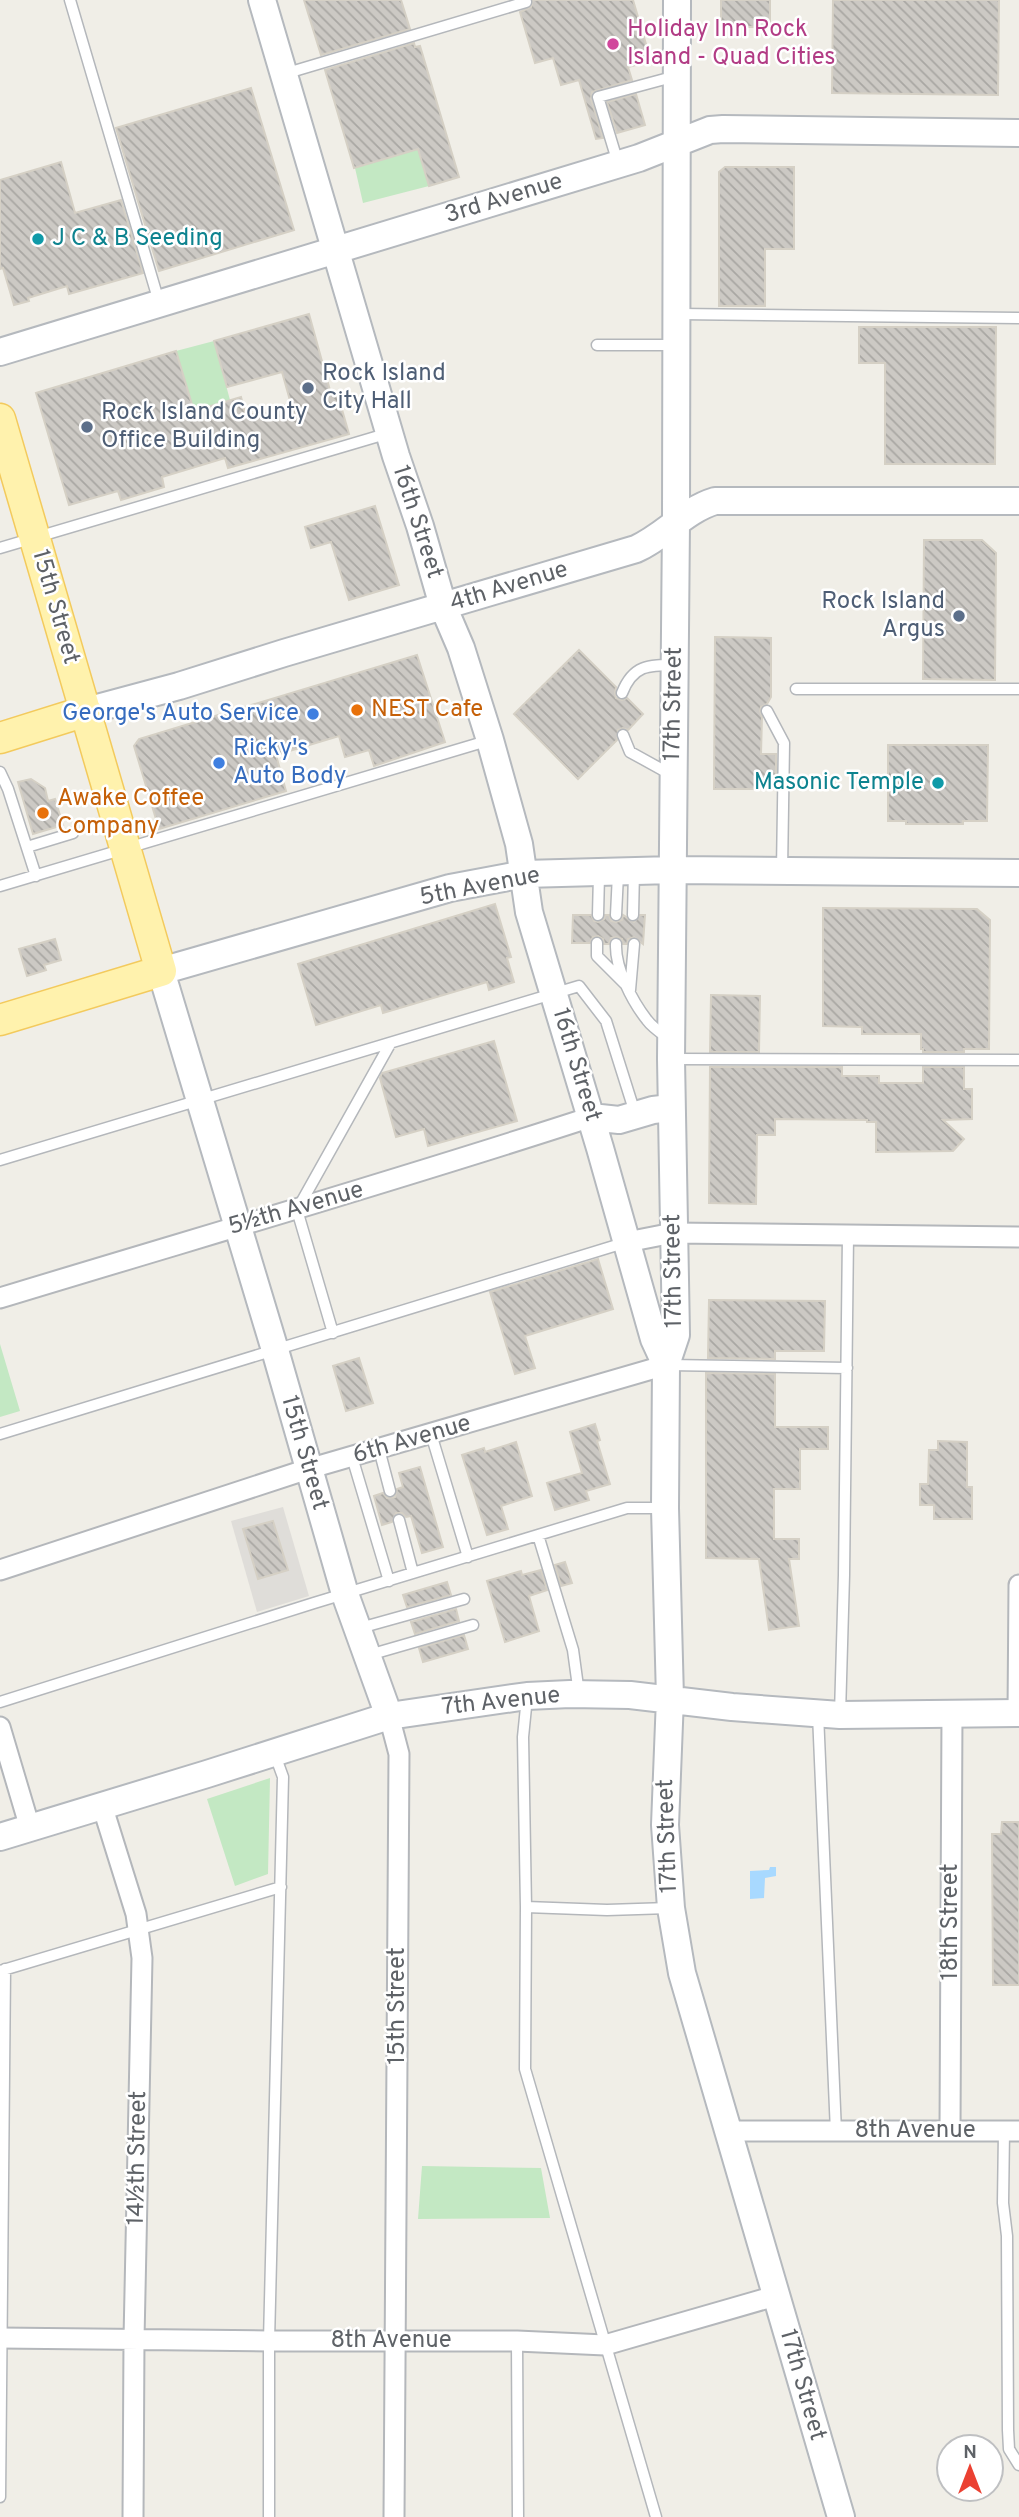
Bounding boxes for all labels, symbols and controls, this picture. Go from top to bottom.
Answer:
place label: Holiday Inn Rock Island - Quad Cities [627,15,836,73]
marker: Holiday Inn Rock Island - Quad Cities [605,36,621,52]
street label: 3rd Avenue [441,167,567,231]
place label: J C & B Seeding [52,224,223,254]
marker: J C & B Seeding [30,231,46,247]
place label: Rock Island City Hall [322,359,446,417]
marker: Rock Island City Hall [300,380,316,396]
place label: Rock Island County Office Building [101,398,308,456]
marker: Rock Island County Office Building [79,419,95,435]
street label: 16th Street [385,462,449,582]
street label: 15th Street [24,546,86,668]
street label: 4th Avenue [446,555,572,619]
place label: Rock Island Argus [821,587,945,645]
marker: Rock Island Argus [951,608,967,624]
street label: 17th Street [658,647,690,761]
place label: NEST Cafe [371,695,483,725]
place label: George's Auto Service [62,699,299,729]
marker: NEST Cafe [349,702,365,718]
marker: George's Auto Service [305,706,321,722]
place label: Ricky's Auto Body [233,734,346,792]
marker: Ricky's Auto Body [211,755,227,771]
place label: Masonic Temple [754,768,924,798]
marker: Masonic Temple [930,775,946,791]
place label: Awake Coffee Company [57,784,204,842]
marker: Awake Coffee Company [35,805,51,821]
street label: 5th Avenue [417,861,543,913]
street label: 16th Street [545,1005,607,1125]
street label: 5½th Avenue [225,1175,367,1243]
street label: 17th Street [658,1214,690,1328]
street label: 15th Street [273,1392,335,1514]
street label: 6th Avenue [350,1409,474,1471]
street label: 7th Avenue [440,1681,562,1723]
street label: 17th Street [651,1778,685,1894]
street label: 18th Street [936,1863,966,1981]
street label: 15th Street [383,1947,413,2065]
street label: 14½th Street [122,2090,154,2226]
street label: 8th Avenue [854,2116,976,2146]
street label: 8th Avenue [330,2326,452,2356]
street label: 17th Street [772,2326,832,2444]
north arrow [935,2433,1005,2503]
text: N [963,2441,977,2465]

